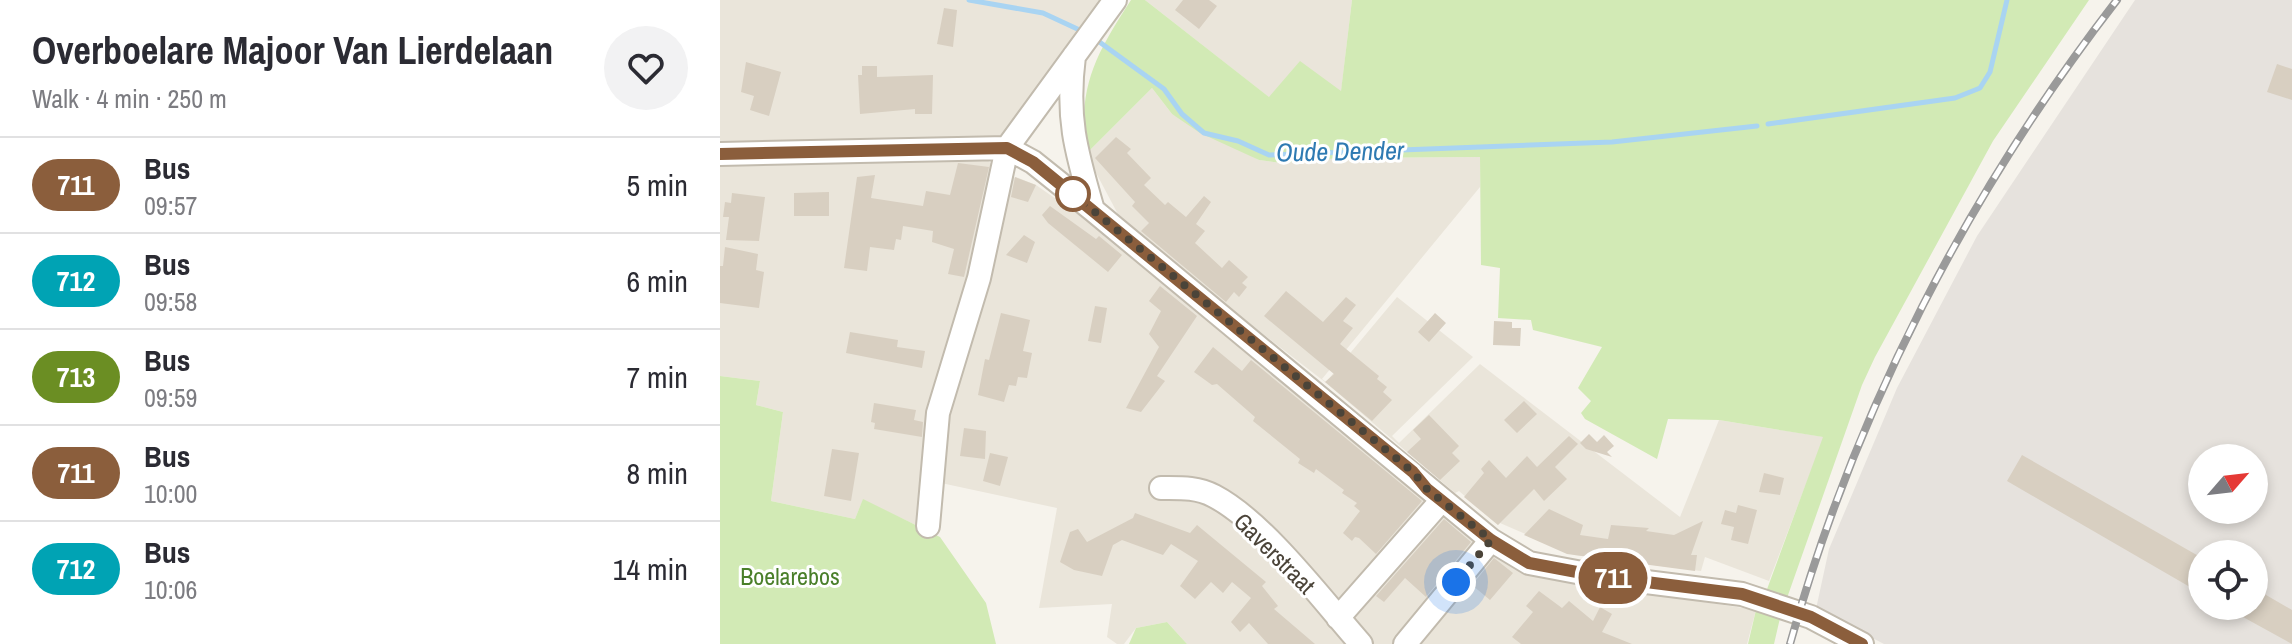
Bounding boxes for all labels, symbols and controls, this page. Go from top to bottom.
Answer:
text: Overboelare Majoor Van Lierdelaan [32,25,553,76]
button: heart [604,26,688,110]
text: Walk · 4 min · 250 m [32,81,227,116]
water label: Oude Dender [1276,132,1405,170]
text: Bus [144,148,190,188]
text: 5 min [626,165,688,205]
text: 711 [57,166,95,204]
unlabelled marker [1056,177,1090,211]
text: 09:57 [144,188,197,223]
text: Bus [144,244,190,284]
text: 6 min [626,261,688,301]
text: 712 [57,262,95,300]
text: 09:58 [144,284,197,319]
text: Bus [144,340,190,380]
text: 7 min [626,357,688,397]
text: 713 [57,358,95,396]
text: 09:59 [144,380,197,415]
text: Bus [144,436,190,476]
north arrow [2188,444,2268,524]
map controls [2188,444,2268,620]
text: 8 min [626,453,688,493]
text: 711 [57,454,95,492]
text: 10:00 [144,476,197,511]
street label: Gaverstraat [1227,505,1323,601]
text: Bus [144,532,190,572]
button: locate [2188,540,2268,620]
text: 14 min [613,549,688,589]
text: 712 [57,550,95,588]
line badge: 711 [1567,552,1659,604]
text: 711 [1594,559,1632,597]
park label: Boelarebos [740,560,840,592]
your location [1436,562,1476,602]
text: 10:06 [144,572,197,607]

